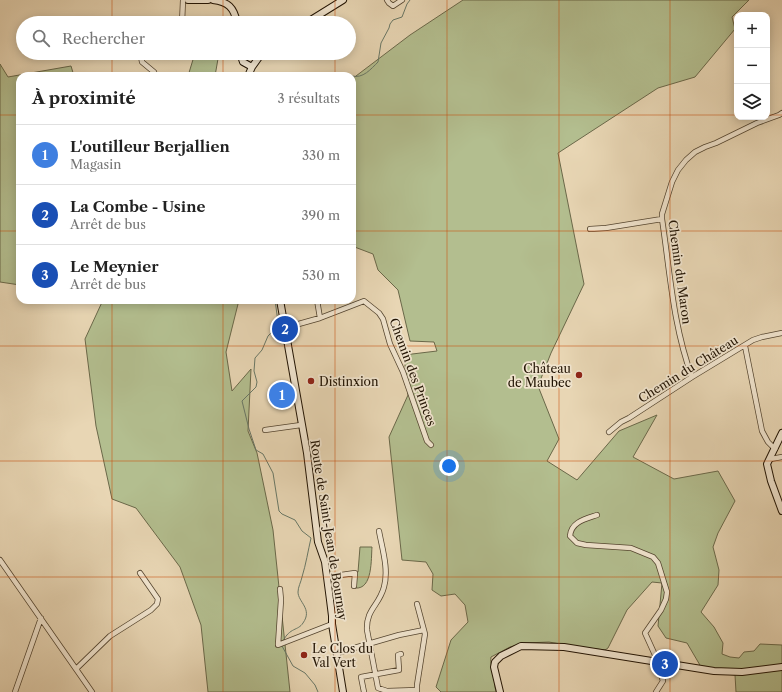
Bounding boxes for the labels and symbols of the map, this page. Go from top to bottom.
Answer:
street label: Chemin du Maron [665,219,695,326]
pin: 2 [272,314,298,344]
street label: Chemin des Princes [386,316,440,428]
street label: Chemin du Château [635,332,741,406]
place label: Château de Maubec [508,361,572,390]
marker: Château de Maubec [574,370,584,380]
place label: Distinxion [319,374,379,389]
marker: Distinxion [306,376,316,386]
pin: 1 [269,380,295,410]
street label: Route de Saint-Jean de Bournay [307,439,351,622]
your location [439,456,459,476]
place label: Le Clos du Val Vert [311,641,374,670]
pin: 3 [652,649,678,679]
marker: Le Clos du Val Vert [299,650,309,660]

